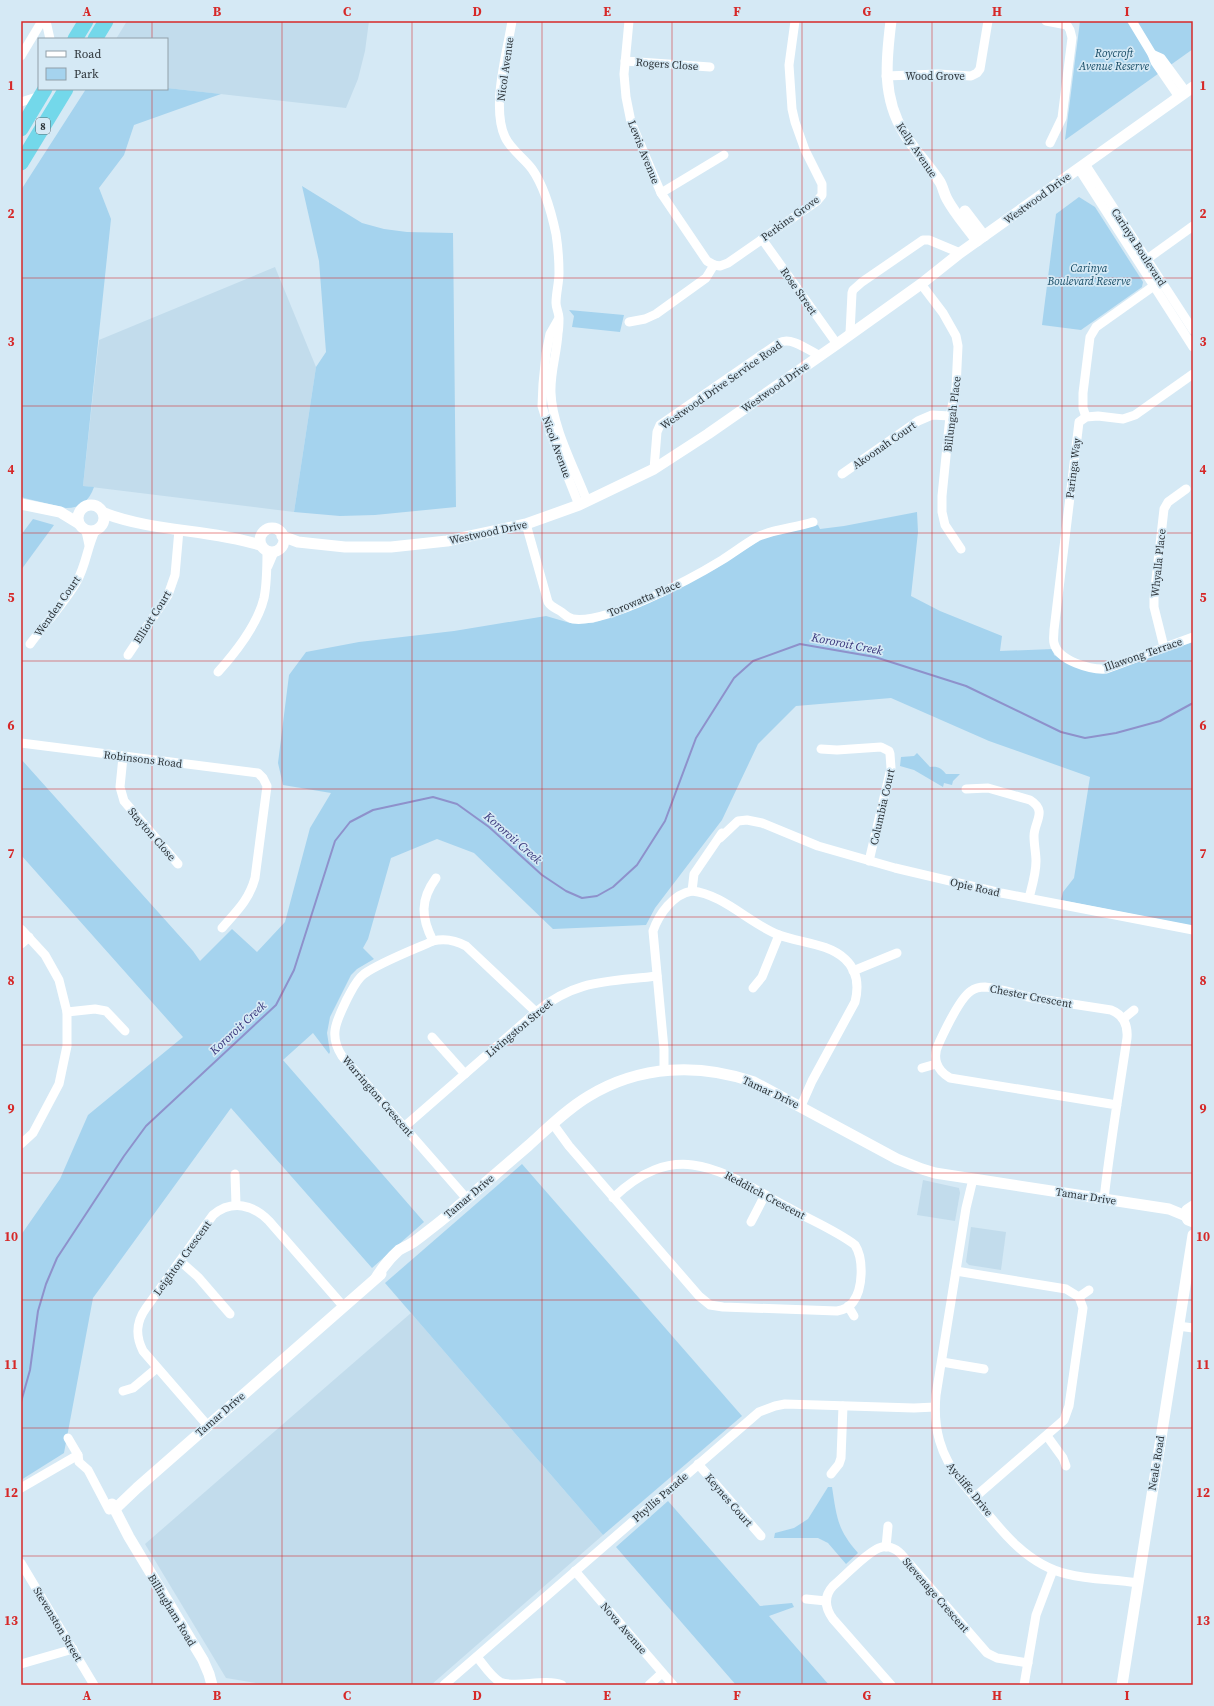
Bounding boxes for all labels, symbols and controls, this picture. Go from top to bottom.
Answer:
text: A [83,3,92,20]
text: B [213,3,222,20]
text: C [343,3,351,20]
text: D [472,3,482,20]
text: E [603,3,611,20]
text: F [733,3,741,20]
text: G [863,3,872,20]
text: H [992,3,1002,20]
text: I [1124,3,1130,20]
street label: Nicol Avenue [494,36,517,102]
legend [38,38,168,90]
text: Road [74,46,101,62]
park label: Roycroft Avenue Reserve [1078,46,1150,74]
street label: Rogers Close [635,55,699,74]
text: Park [74,66,99,82]
street label: Wood Grove [905,69,965,84]
text: 1 [7,77,15,94]
text: 1 [1199,77,1207,94]
road number: 8 [36,118,50,134]
street label: Lewis Avenue [624,118,663,187]
street label: Kelly Avenue [893,120,941,181]
street label: Westwood Drive [1001,169,1074,228]
street label: Perkins Grove [758,192,823,245]
text: 2 [7,205,15,222]
street label: Carinya Boulevard [1108,205,1170,290]
text: 2 [1199,205,1207,222]
park label: Carinya Boulevard Reserve [1047,261,1131,289]
street label: Rose Street [777,265,821,318]
text: 3 [7,333,15,350]
text: 3 [1199,333,1207,350]
street label: Westwood Drive Service Road [658,338,784,432]
street label: Westwood Drive [739,359,811,415]
street label: Billungah Place [940,375,965,453]
street label: Nicol Avenue [538,414,575,480]
street label: Akoonah Court [850,418,919,473]
street label: Paringa Way [1062,437,1085,499]
text: 4 [7,461,15,478]
text: 4 [1199,461,1207,478]
street label: Westwood Drive [448,517,529,548]
street label: Whyalla Place [1147,528,1170,598]
street label: Wenden Court [31,573,84,640]
street label: Torowatta Place [605,576,683,621]
street label: Elliott Court [130,588,175,647]
text: 5 [7,589,15,606]
text: 5 [1199,589,1207,606]
water label: Kororoit Creek [809,629,884,659]
street label: Illawong Terrace [1102,634,1185,675]
text: 6 [7,717,15,734]
text: 6 [1199,717,1207,734]
street label: Robinsons Road [103,747,184,772]
street label: Columbia Court [866,767,899,847]
street label: Stayton Close [124,805,179,864]
water label: Kororoit Creek [480,808,546,868]
text: 7 [7,845,15,862]
text: 7 [1199,845,1207,862]
street label: Opie Road [949,874,1002,901]
text: 8 [7,972,15,989]
text: 8 [1199,972,1207,989]
street label: Chester Crescent [989,981,1074,1012]
street label: Livingston Street [483,996,556,1061]
water label: Kororoit Creek [206,997,270,1059]
street label: Warrington Crescent [338,1053,417,1140]
street label: Tamar Drive [740,1073,802,1112]
text: 9 [7,1100,15,1117]
text: 9 [1199,1100,1207,1117]
street label: Redditch Crescent [722,1168,808,1223]
street label: Tamar Drive [441,1171,498,1222]
street label: Tamar Drive [1055,1184,1118,1209]
street label: Leighton Crescent [150,1217,215,1299]
text: 10 [4,1228,18,1245]
text: 10 [1196,1228,1210,1245]
text: 11 [4,1356,18,1373]
text: 11 [1196,1356,1210,1373]
street label: Tamar Drive [192,1388,249,1440]
street label: Neale Road [1145,1434,1168,1492]
street label: Aycliffe Drive [943,1459,996,1520]
street label: Phyllis Parade [629,1469,692,1526]
street label: Keynes Court [701,1471,756,1530]
text: 12 [4,1484,18,1501]
text: 12 [1196,1484,1210,1501]
street label: Stevenage Crescent [899,1555,973,1636]
street label: Billingham Road [144,1571,199,1650]
street label: Stevenston Street [29,1584,86,1665]
street label: Nova Avenue [597,1599,650,1658]
text: 13 [4,1612,18,1629]
text: 13 [1196,1612,1210,1629]
text: A [83,1687,92,1704]
text: B [213,1687,222,1704]
text: C [343,1687,351,1704]
text: D [472,1687,482,1704]
text: E [603,1687,611,1704]
text: F [733,1687,741,1704]
text: G [863,1687,872,1704]
text: H [992,1687,1002,1704]
text: I [1124,1687,1130,1704]

